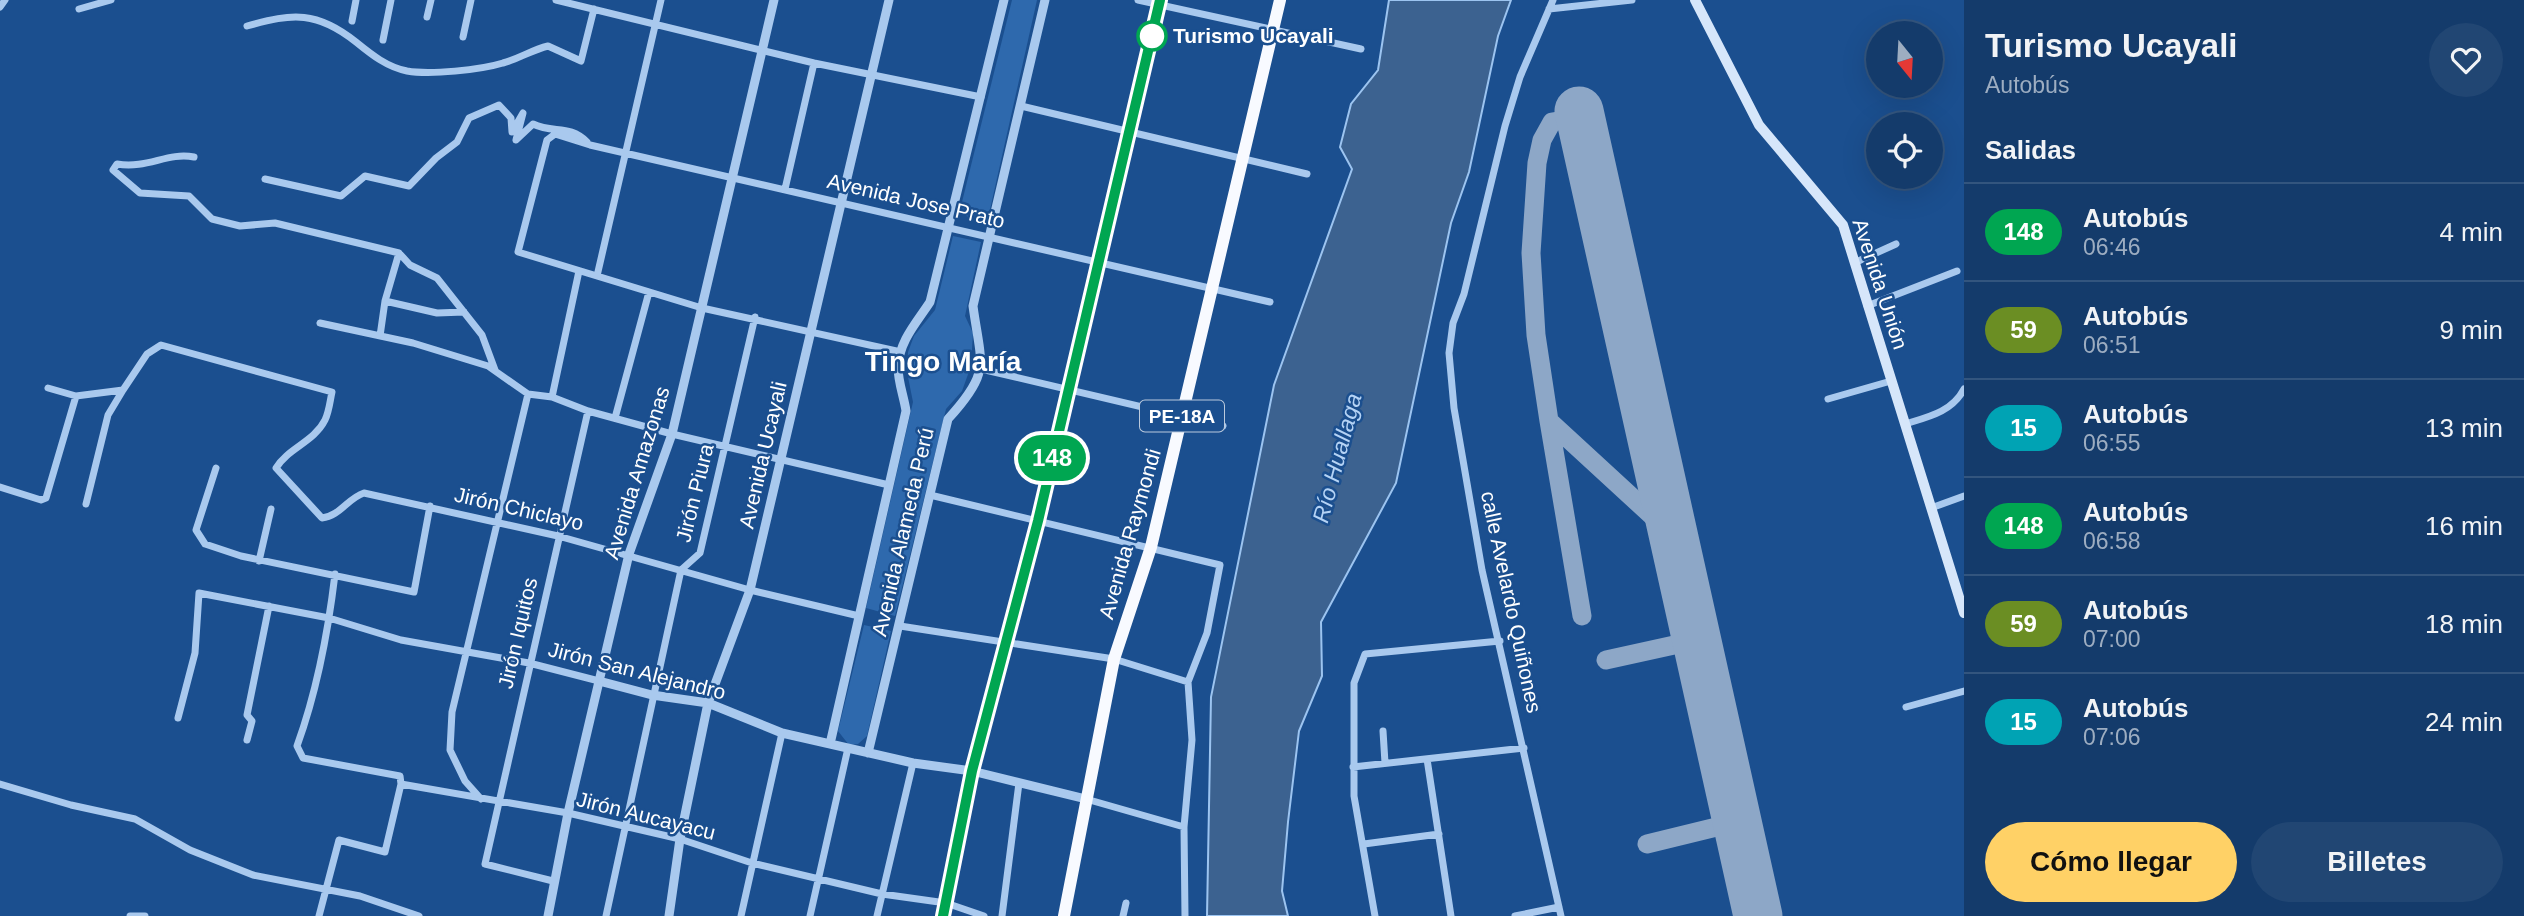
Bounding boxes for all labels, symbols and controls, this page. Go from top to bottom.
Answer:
marker: Turismo Ucayali [1137,21,1167,51]
north arrow [1866,21,1942,98]
map controls [1866,21,1943,189]
button: heart [2429,23,2503,97]
place label: Turismo Ucayali [1173,24,1334,47]
text: Turismo Ucayali [1985,27,2237,64]
text: Autobús [1985,72,2069,98]
button: locate [1866,112,1943,189]
text: Salidas [1985,135,2076,165]
street label: Avenida Jose Prato [825,169,1007,232]
text: Autobús [2083,203,2188,233]
street label: Avenida Unión [1848,216,1912,352]
text: 4 min [2439,217,2503,247]
text: 148 [2003,218,2044,245]
text: 06:46 [2083,234,2141,260]
text: Autobús [2083,301,2188,331]
text: 9 min [2439,315,2503,345]
text: 59 [2010,316,2037,343]
text: 06:51 [2083,332,2141,358]
district label: Tingo María [865,346,1022,377]
street label: Avenida Ucayali [734,379,791,531]
street label: Avenida Amazonas [599,384,674,562]
water label: Río Huallaga [1307,390,1367,526]
text: Autobús [2083,399,2188,429]
road number: PE-18A [1140,400,1224,432]
text: 13 min [2425,413,2503,443]
text: 15 [2010,414,2037,441]
street label: Avenida Alameda Perú [867,425,938,638]
text: 06:55 [2083,430,2141,456]
line badge: 148 [1012,435,1092,481]
street label: Jirón Piura [671,441,718,544]
text: 148 [1032,444,1072,471]
street label: Avenida Raymondi [1094,446,1165,622]
street label: Jirón Chiclayo [452,482,586,535]
street label: calle Avelardo Quiñones [1477,489,1546,715]
text: Autobús [2083,497,2188,527]
text: 16 min [2425,511,2503,541]
text: 148 [2003,512,2044,539]
text: 06:58 [2083,528,2141,554]
street label: Jirón Iquitos [494,575,541,691]
text: Autobús [2083,595,2188,625]
text: 18 min [2425,609,2503,639]
text: 59 [2010,610,2037,637]
text: 07:00 [2083,626,2141,652]
street label: Jirón San Alejandro [546,637,728,704]
text: Autobús [2083,693,2188,723]
text: 24 min [2425,707,2503,737]
text: 15 [2010,708,2037,735]
text: 07:06 [2083,724,2141,750]
street label: Jirón Aucayacu [574,787,718,844]
button: Cómo llegar [1985,822,2237,902]
button: Billetes [2251,822,2503,902]

